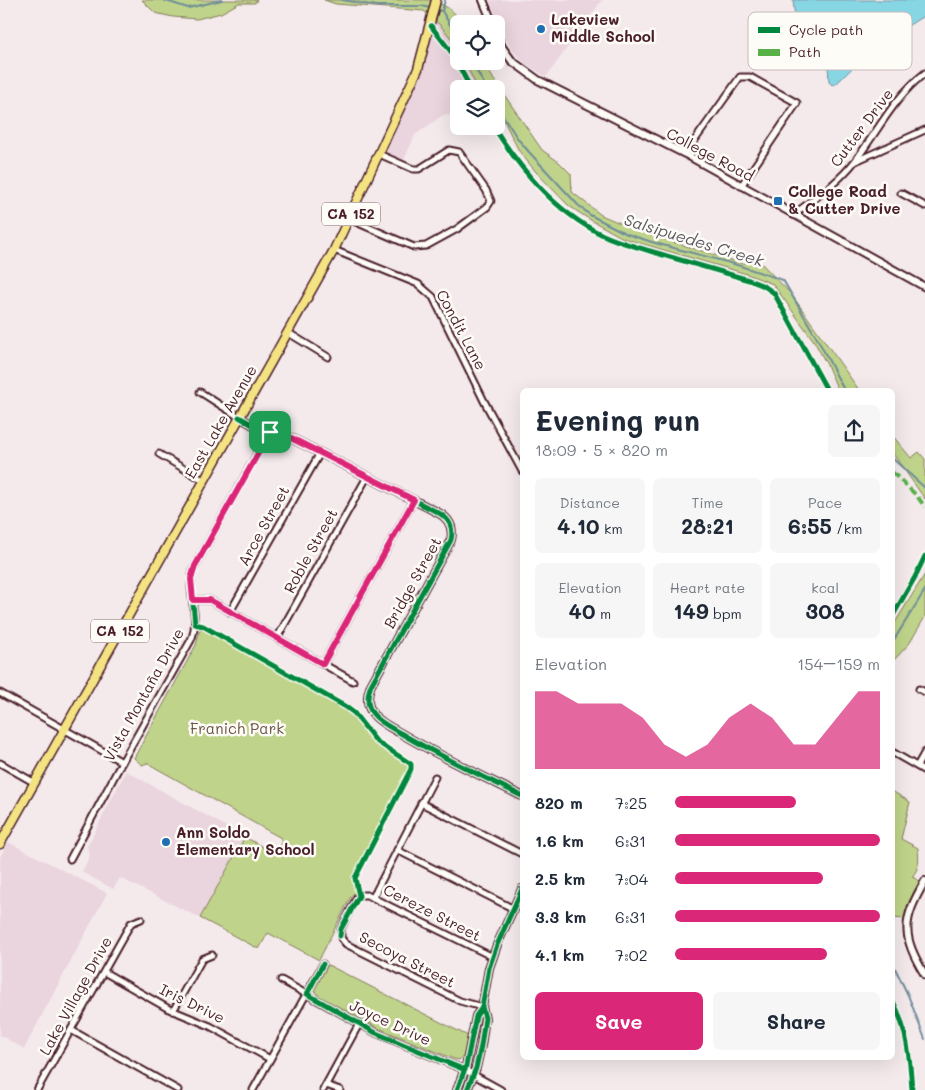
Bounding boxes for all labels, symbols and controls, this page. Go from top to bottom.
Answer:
place label: Lakeview Middle School [551,9,655,46]
legend [748,12,912,70]
map controls [450,15,505,135]
button: locate [450,15,505,70]
text: Cycle path [789,20,863,39]
marker: Lakeview Middle School [535,23,547,35]
text: Path [789,42,820,61]
button: layers [450,80,505,135]
street label: Cutter Drive [825,84,897,171]
street label: College Road [663,123,758,186]
place label: College Road & Cutter Drive [788,181,901,218]
marker: College Road & Cutter Drive [772,195,784,207]
road number: CA 152 [322,202,380,225]
water label: Salsipuedes Creek [622,208,767,271]
street label: Condit Lane [432,286,491,373]
street label: East Lake Avenue [180,361,261,482]
text: Evening run [535,402,700,438]
button: share [828,405,880,457]
pin [249,411,291,453]
icon: arrive [256,418,284,446]
text: 18:09 · 5 × 820 m [535,439,668,460]
street label: Arce Street [233,482,293,569]
text: Distance [560,493,620,512]
text: Time [692,493,723,512]
text: Pace [808,493,842,512]
street label: Roble Street [279,505,342,596]
text: 4.10 [557,512,600,539]
text: 28:21 [681,512,734,539]
text: 6:55 [788,512,832,539]
text: km [600,519,623,538]
text: /km [832,519,862,538]
street label: Bridge Street [379,533,445,632]
text: Elevation [558,578,621,597]
text: Heart rate [670,578,745,597]
text: kcal [811,578,839,597]
text: 40 [569,597,595,624]
text: 149 [673,597,709,624]
text: 308 [806,597,845,624]
text: m [595,604,611,623]
text: bpm [709,604,742,623]
road number: CA 152 [91,620,149,642]
street label: Vista Montaña Drive [98,624,188,765]
text: Elevation [535,653,607,674]
text: 154–159 m [797,653,880,674]
park label: Franich Park [190,718,284,738]
text: 820 m [535,792,583,813]
text: 7:25 [615,792,647,813]
place label: Ann Soldo Elementary School [176,822,315,859]
text: 1.6 km [535,830,584,851]
text: 6:31 [615,830,646,851]
marker: Ann Soldo Elementary School [160,836,172,848]
text: 2.5 km [535,868,585,889]
text: 7:04 [615,868,648,889]
street label: Cereze Street [380,879,485,945]
text: 3.3 km [535,906,586,927]
text: 6:31 [615,906,646,927]
street label: Secoya Street [356,926,459,992]
street label: Lake Village Drive [34,933,116,1058]
text: 4.1 km [535,944,584,965]
text: 7:02 [615,944,648,965]
street label: Iris Drive [156,979,228,1028]
button: Save [535,992,703,1050]
button: Share [713,992,880,1050]
street label: Joyce Drive [347,995,434,1050]

